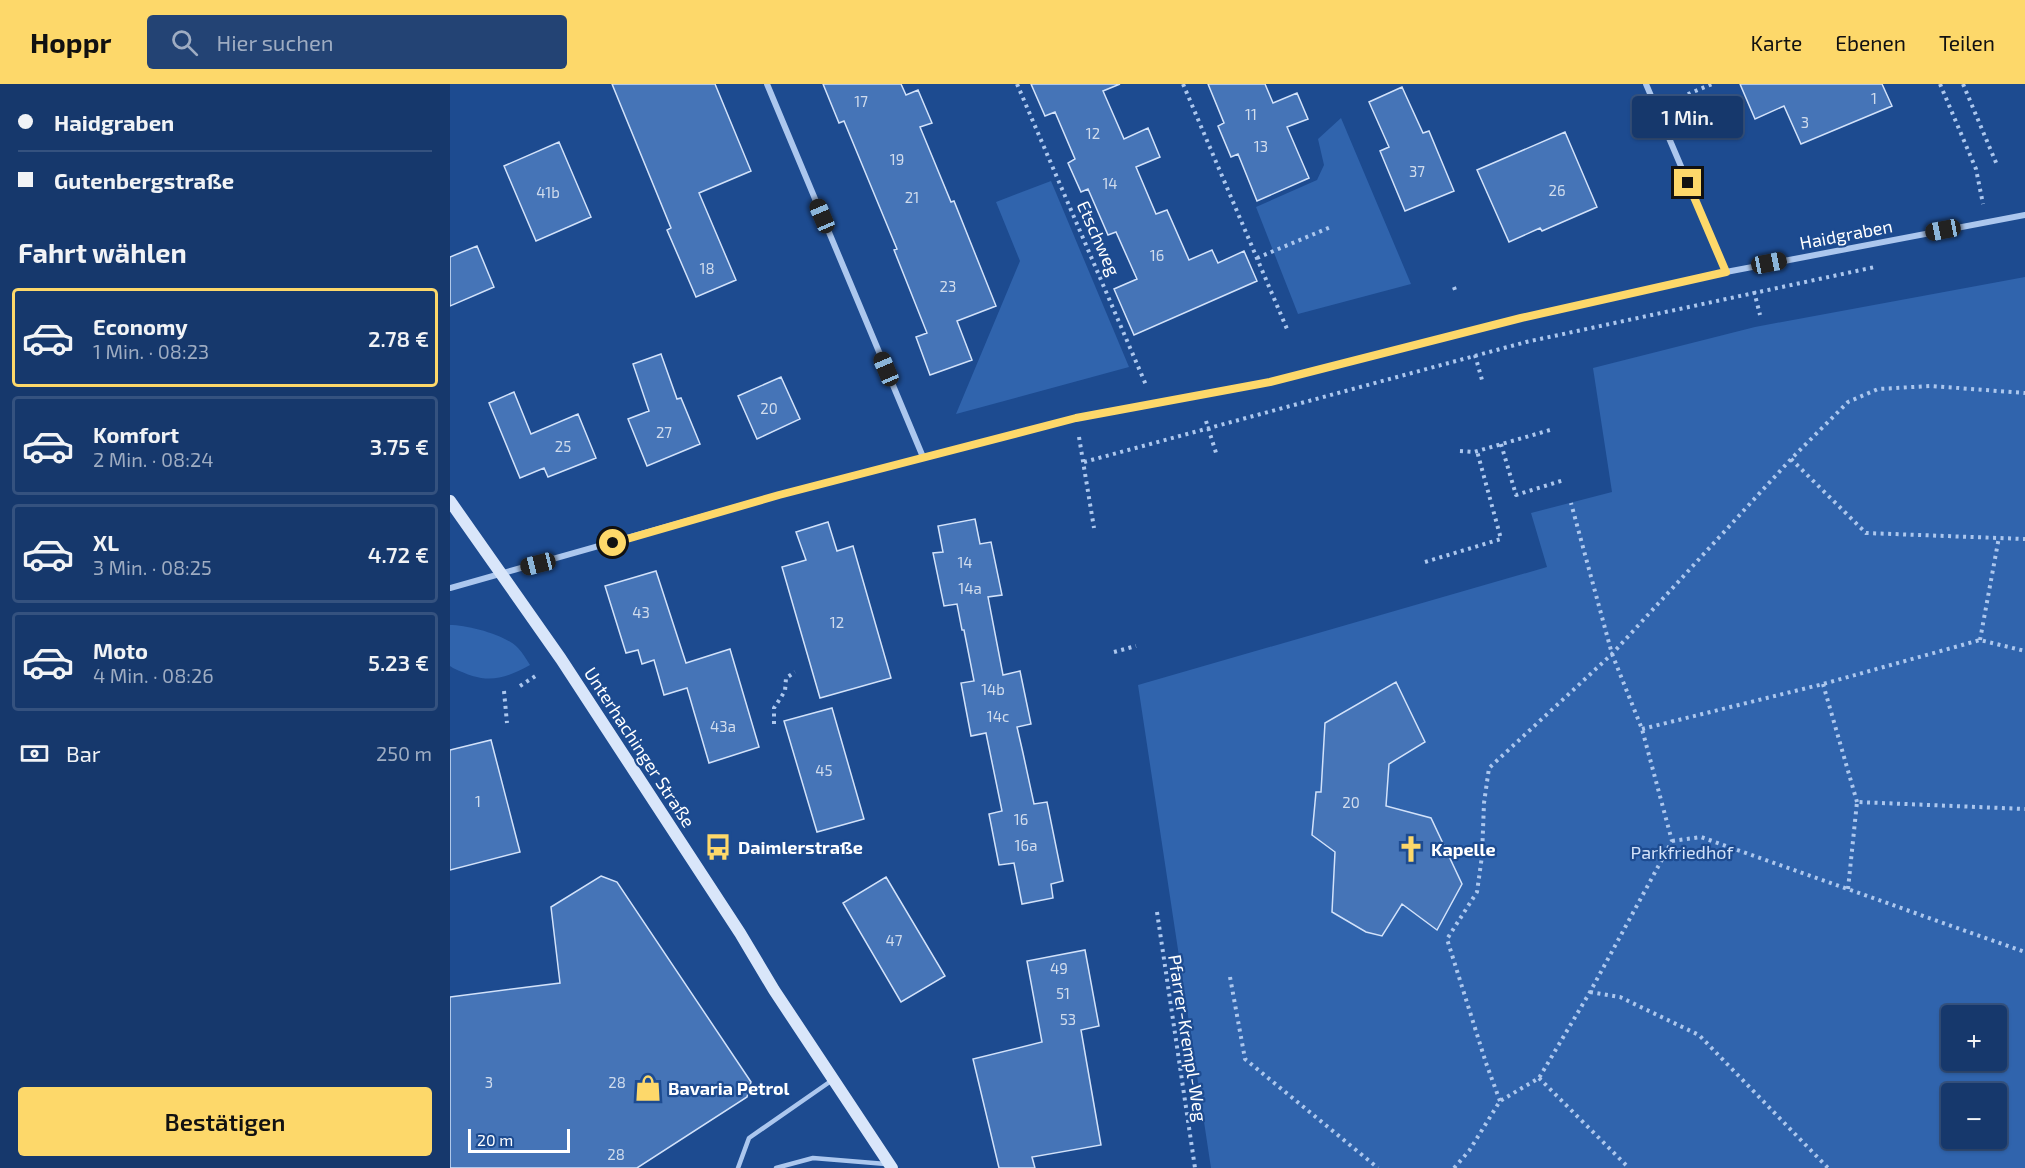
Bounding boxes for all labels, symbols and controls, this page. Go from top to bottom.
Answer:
search box [147,15,567,69]
text: Hoppr [30,25,111,59]
icon: search [168,26,201,59]
text: Hier suchen [216,29,334,55]
text: Karte [1751,30,1802,55]
text: Ebenen [1835,30,1906,55]
text: Teilen [1939,30,1995,55]
house number: 1 [1871,89,1877,107]
house number: 17 [854,92,868,110]
callout: 1 Min. [1632,96,1744,138]
house number: 11 [1245,105,1257,123]
text: 1 Min. [1661,105,1714,129]
text: Haidgraben [54,109,174,135]
house number: 3 [1801,113,1809,131]
house number: 12 [1086,124,1100,142]
house number: 13 [1254,137,1268,155]
house number: 19 [890,150,904,168]
house number: 37 [1409,162,1425,180]
text: Gutenbergstraße [54,167,234,193]
route end [1674,169,1701,196]
house number: 14 [1102,174,1118,192]
house number: 26 [1548,181,1566,199]
house number: 41b [536,183,560,201]
house number: 21 [905,188,919,206]
car [807,196,837,236]
street label: Etschweg [1073,197,1125,279]
street label: Haidgraben [1798,214,1894,254]
car [1924,218,1962,242]
text: Fahrt wählen [18,236,187,268]
house number: 16 [1150,246,1164,264]
car [1750,251,1788,275]
house number: 18 [699,259,715,277]
house number: 23 [940,277,956,295]
icon: car [21,311,75,365]
text: Economy [93,313,188,339]
text: 2.78 € [368,325,429,351]
text: 1 Min. · 08:23 [93,339,209,363]
car [871,349,901,389]
house number: 20 [760,399,778,417]
icon: car [21,419,75,473]
text: Komfort [93,421,179,447]
house number: 27 [656,423,672,441]
text: 3.75 € [370,433,429,459]
house number: 25 [555,437,571,455]
text: 2 Min. · 08:24 [93,447,214,471]
icon: car [21,527,75,581]
text: XL [93,529,119,555]
route start [599,529,626,556]
text: 4.72 € [368,541,429,567]
car [518,551,558,577]
house number: 14 [957,553,973,571]
text: 3 Min. · 08:25 [93,555,212,579]
house number: 14a [958,579,982,597]
house number: 43 [632,603,650,621]
house number: 12 [830,613,844,631]
icon: car [21,635,75,689]
text: Moto [93,637,148,663]
text: 5.23 € [368,649,429,675]
text: 4 Min. · 08:26 [93,663,214,687]
street label: Unterhachinger Straße [580,663,700,831]
house number: 14b [981,680,1005,698]
house number: 14c [987,707,1009,725]
house number: 43a [710,717,736,735]
icon: cash [18,737,51,770]
text: Bar [66,740,101,766]
text: 250 m [376,741,432,765]
house number: 45 [815,761,833,779]
house number: 1 [475,792,481,810]
house number: 20 [1342,793,1360,811]
house number: 16 [1014,810,1028,828]
bus stop icon: Daimlerstraße [703,832,733,862]
church icon: Kapelle [1396,834,1426,864]
place label: Daimlerstraße [738,836,863,858]
house number: 16a [1015,836,1037,854]
place label: Kapelle [1431,838,1496,860]
park label: Parkfriedhof [1631,841,1735,863]
house number: 47 [886,931,903,949]
street label: Pfarrer-Krempl-Weg [1164,953,1212,1123]
house number: 49 [1050,959,1068,977]
house number: 51 [1056,984,1070,1002]
map controls [1941,1005,2007,1149]
button: + [1941,1005,2007,1071]
house number: 53 [1060,1010,1076,1028]
house number: 3 [485,1073,493,1091]
house number: 28 [608,1073,626,1091]
shop icon: Bavaria Petrol [633,1073,663,1103]
place label: Bavaria Petrol [668,1077,790,1099]
button: − [1941,1083,2007,1149]
button: Bestätigen [18,1087,432,1156]
scale bar [468,1126,570,1154]
text: 20 m [477,1130,513,1149]
house number: 28 [607,1145,625,1163]

